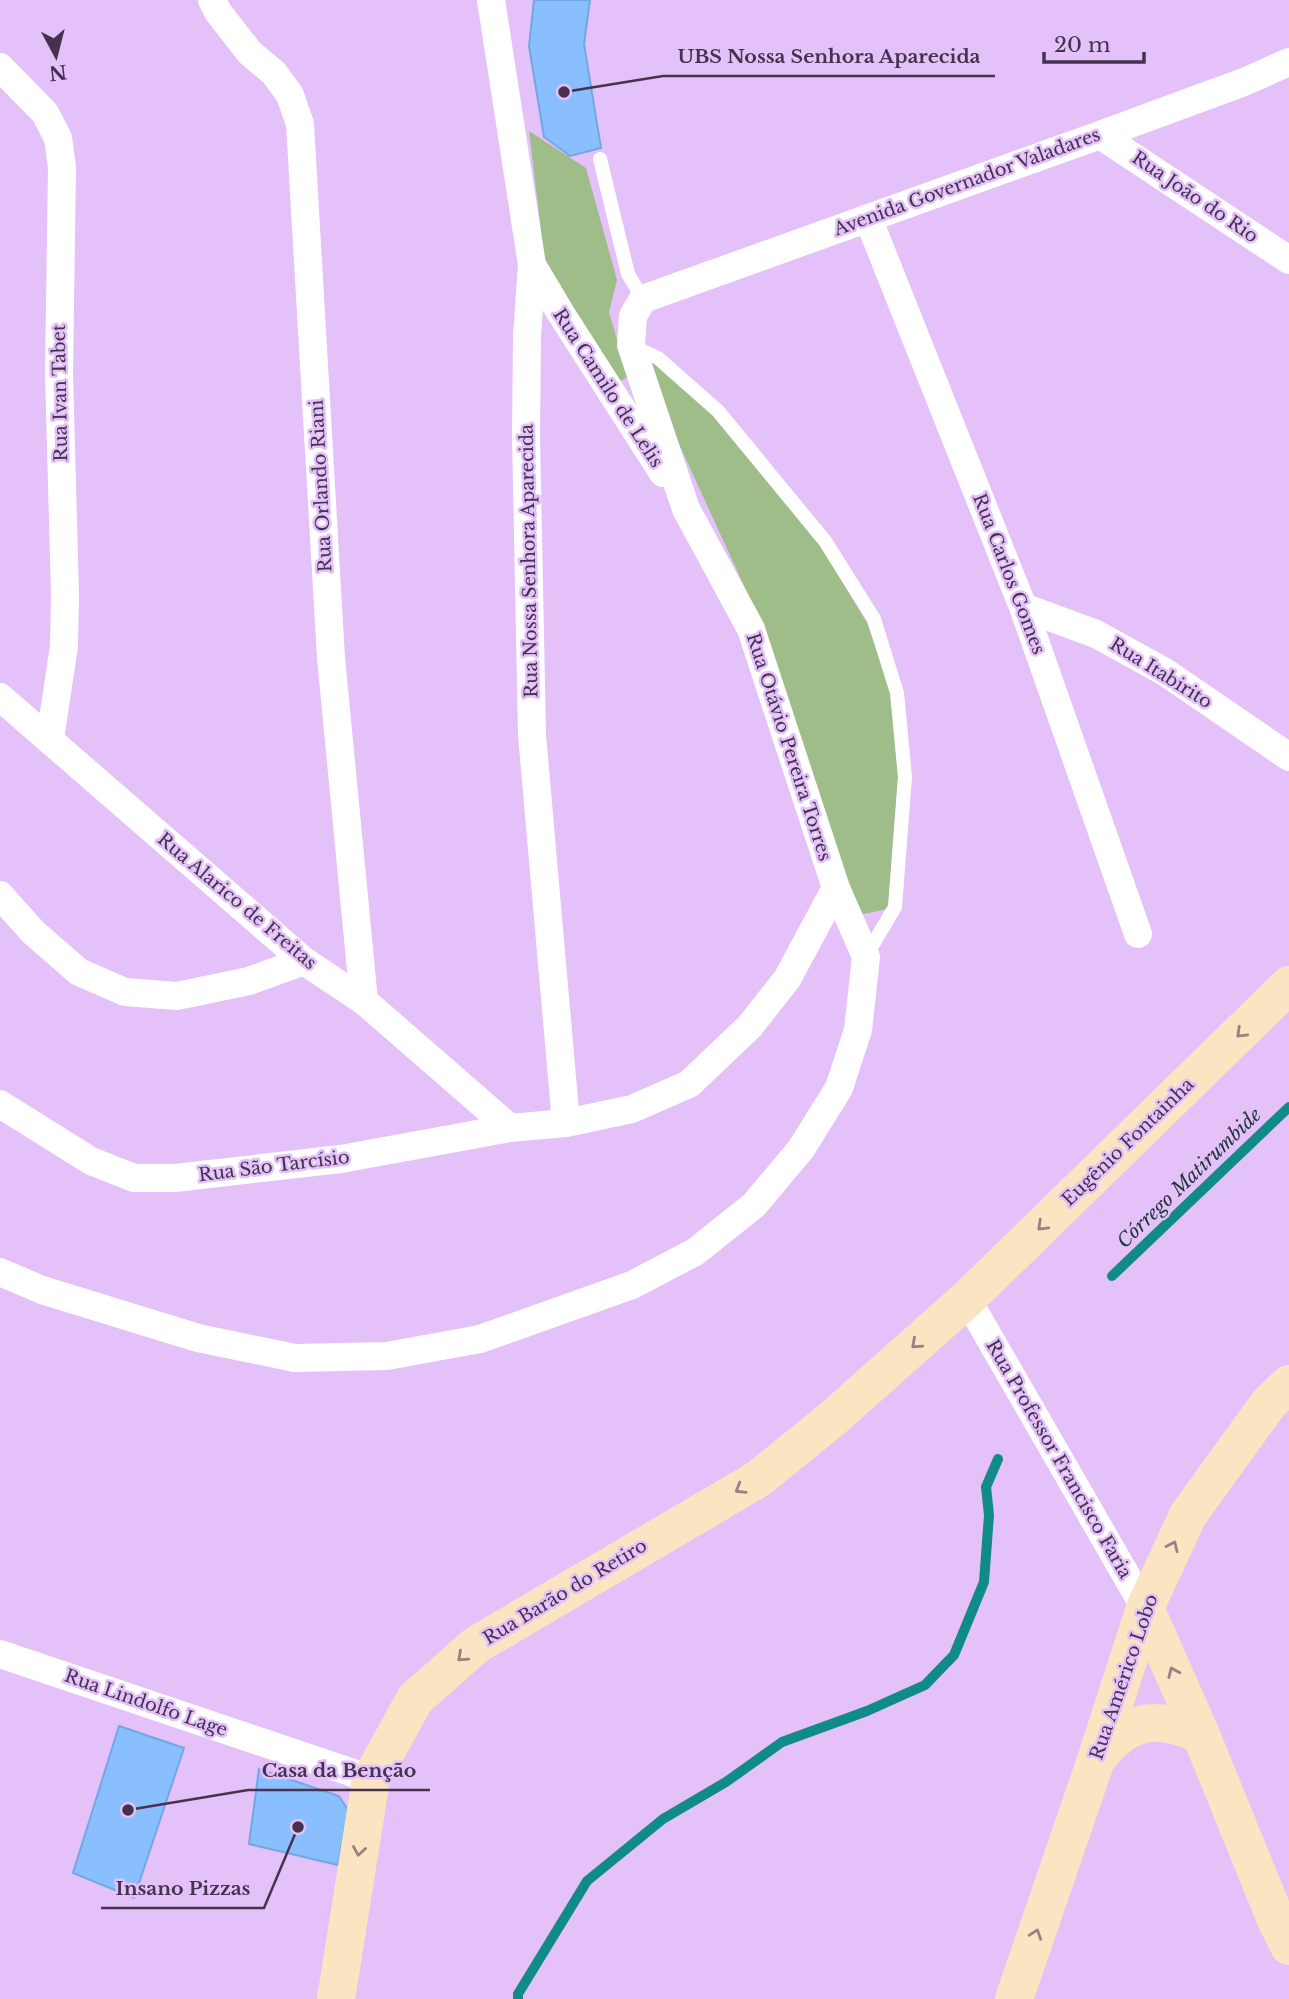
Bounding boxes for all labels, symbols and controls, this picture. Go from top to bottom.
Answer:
north arrow [21,21,91,91]
scale bar [1044,21,1144,65]
text: 20 m [1054,32,1111,58]
callout: UBS Nossa Senhora Aparecida [663,36,995,76]
text: UBS Nossa Senhora Aparecida [677,45,981,68]
text: N [48,60,68,85]
street label: Avenida Governador Valadares [830,123,1103,241]
street label: Rua João do Rio [1128,147,1262,247]
street label: Rua Camilo de Lelis [548,304,668,472]
street label: Rua Ivan Tabet [48,324,72,462]
street label: Rua Orlando Riani [305,399,337,573]
street label: Rua Nossa Senhora Aparecida [516,424,542,698]
street label: Rua Carlos Gomes [968,491,1050,657]
street label: Rua Otávio Pereira Torres [742,630,836,864]
street label: Rua Itabirito [1106,633,1216,713]
street label: Rua Alarico de Freitas [153,828,321,974]
one-way arrow [1236,1025,1249,1038]
street label: Eugênio Fontainha [1057,1073,1199,1211]
water label: Córrego Matirumbide [1112,1103,1266,1253]
street label: Rua São Tarcísio [197,1146,351,1186]
one-way arrow [1037,1217,1050,1230]
one-way arrow [911,1336,924,1349]
street label: Rua Professor Francisco Faria [981,1336,1137,1582]
one-way arrow [735,1481,748,1494]
street label: Rua Barão do Retiro [479,1534,651,1650]
one-way arrow [1165,1541,1179,1553]
street label: Rua Américo Lobo [1085,1591,1163,1763]
one-way arrow [457,1649,470,1661]
street label: Rua Lindolfo Lage [62,1665,230,1741]
one-way arrow [1168,1667,1182,1679]
callout: Casa da Benção [248,1750,430,1790]
text: Casa da Benção [262,1759,416,1782]
one-way arrow [352,1845,367,1857]
callout: Insano Pizzas [101,1868,264,1908]
text: Insano Pizzas [116,1877,251,1900]
one-way arrow [1028,1929,1043,1941]

